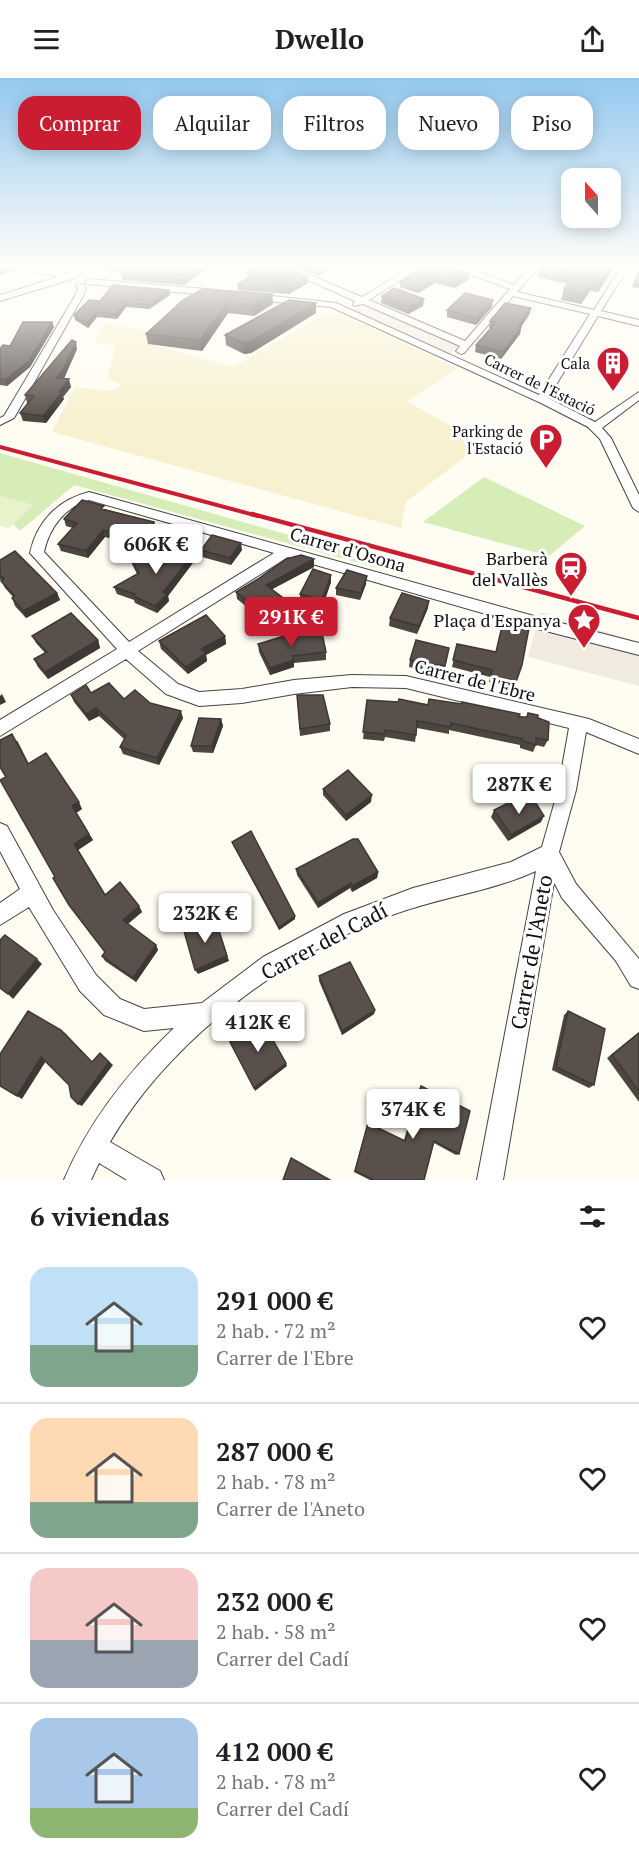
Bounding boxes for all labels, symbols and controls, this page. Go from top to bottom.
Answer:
text: Dwello [275,21,364,57]
icon: menu [30,23,63,56]
icon: share [576,23,609,56]
chip: Comprar [18,96,141,150]
chip: Alquilar [153,96,271,150]
chip: Filtros [283,96,386,150]
chip: Nuevo [398,96,499,150]
chip: Piso [511,96,593,150]
north arrow [561,168,621,228]
map controls [561,168,621,228]
building icon: Cala [595,345,631,392]
street label: Carrer de l'Estació [481,348,599,420]
place label: Cala [561,353,590,373]
place label: Parking de l'Estació [452,421,523,458]
parking icon: Parking de l'Estació [528,422,564,469]
street label: Carrer d'Osona [287,521,409,577]
pin: 606K € [107,524,205,575]
text: 606K € [124,530,188,557]
place label: Barberà del Vallès [472,546,548,591]
station icon: Barberà del Vallès [553,550,589,597]
pin: 291K € [242,597,340,648]
place icon: Plaça d'Espanya [566,602,602,649]
text: 291K € [259,603,323,630]
place label: Plaça d'Espanya [434,608,561,632]
street label: Carrer de l'Ebre [412,653,538,707]
pin: 287K € [470,764,568,815]
text: 287K € [487,770,551,797]
street label: Carrer de l'Aneto [504,873,558,1031]
pin: 232K € [156,893,254,944]
street label: Carrer del Cadí [256,896,393,986]
text: 232K € [173,899,237,926]
pin: 412K € [209,1002,307,1053]
text: 412K € [226,1008,290,1035]
pin: 374K € [364,1089,462,1140]
text: 374K € [381,1095,445,1122]
text: 6 viviendas [30,1199,170,1233]
icon: filters [576,1200,609,1233]
text: 291 000 € [216,1283,333,1317]
icon: home [78,1291,150,1363]
icon: heart [576,1311,609,1344]
text: 2 hab. · 72 m² [216,1317,336,1344]
text: Carrer de l'Ebre [216,1344,354,1371]
text: 287 000 € [216,1434,333,1468]
icon: home [78,1442,150,1514]
icon: heart [576,1462,609,1495]
text: 2 hab. · 78 m² [216,1468,336,1495]
text: Carrer de l'Aneto [216,1495,365,1522]
text: 232 000 € [216,1584,333,1618]
icon: home [78,1592,150,1664]
icon: heart [576,1612,609,1645]
text: 2 hab. · 58 m² [216,1618,336,1645]
text: Carrer del Cadí [216,1645,349,1672]
text: 412 000 € [216,1734,333,1768]
icon: home [78,1742,150,1814]
icon: heart [576,1762,609,1795]
text: 2 hab. · 78 m² [216,1768,336,1795]
text: Carrer del Cadí [216,1795,349,1822]

